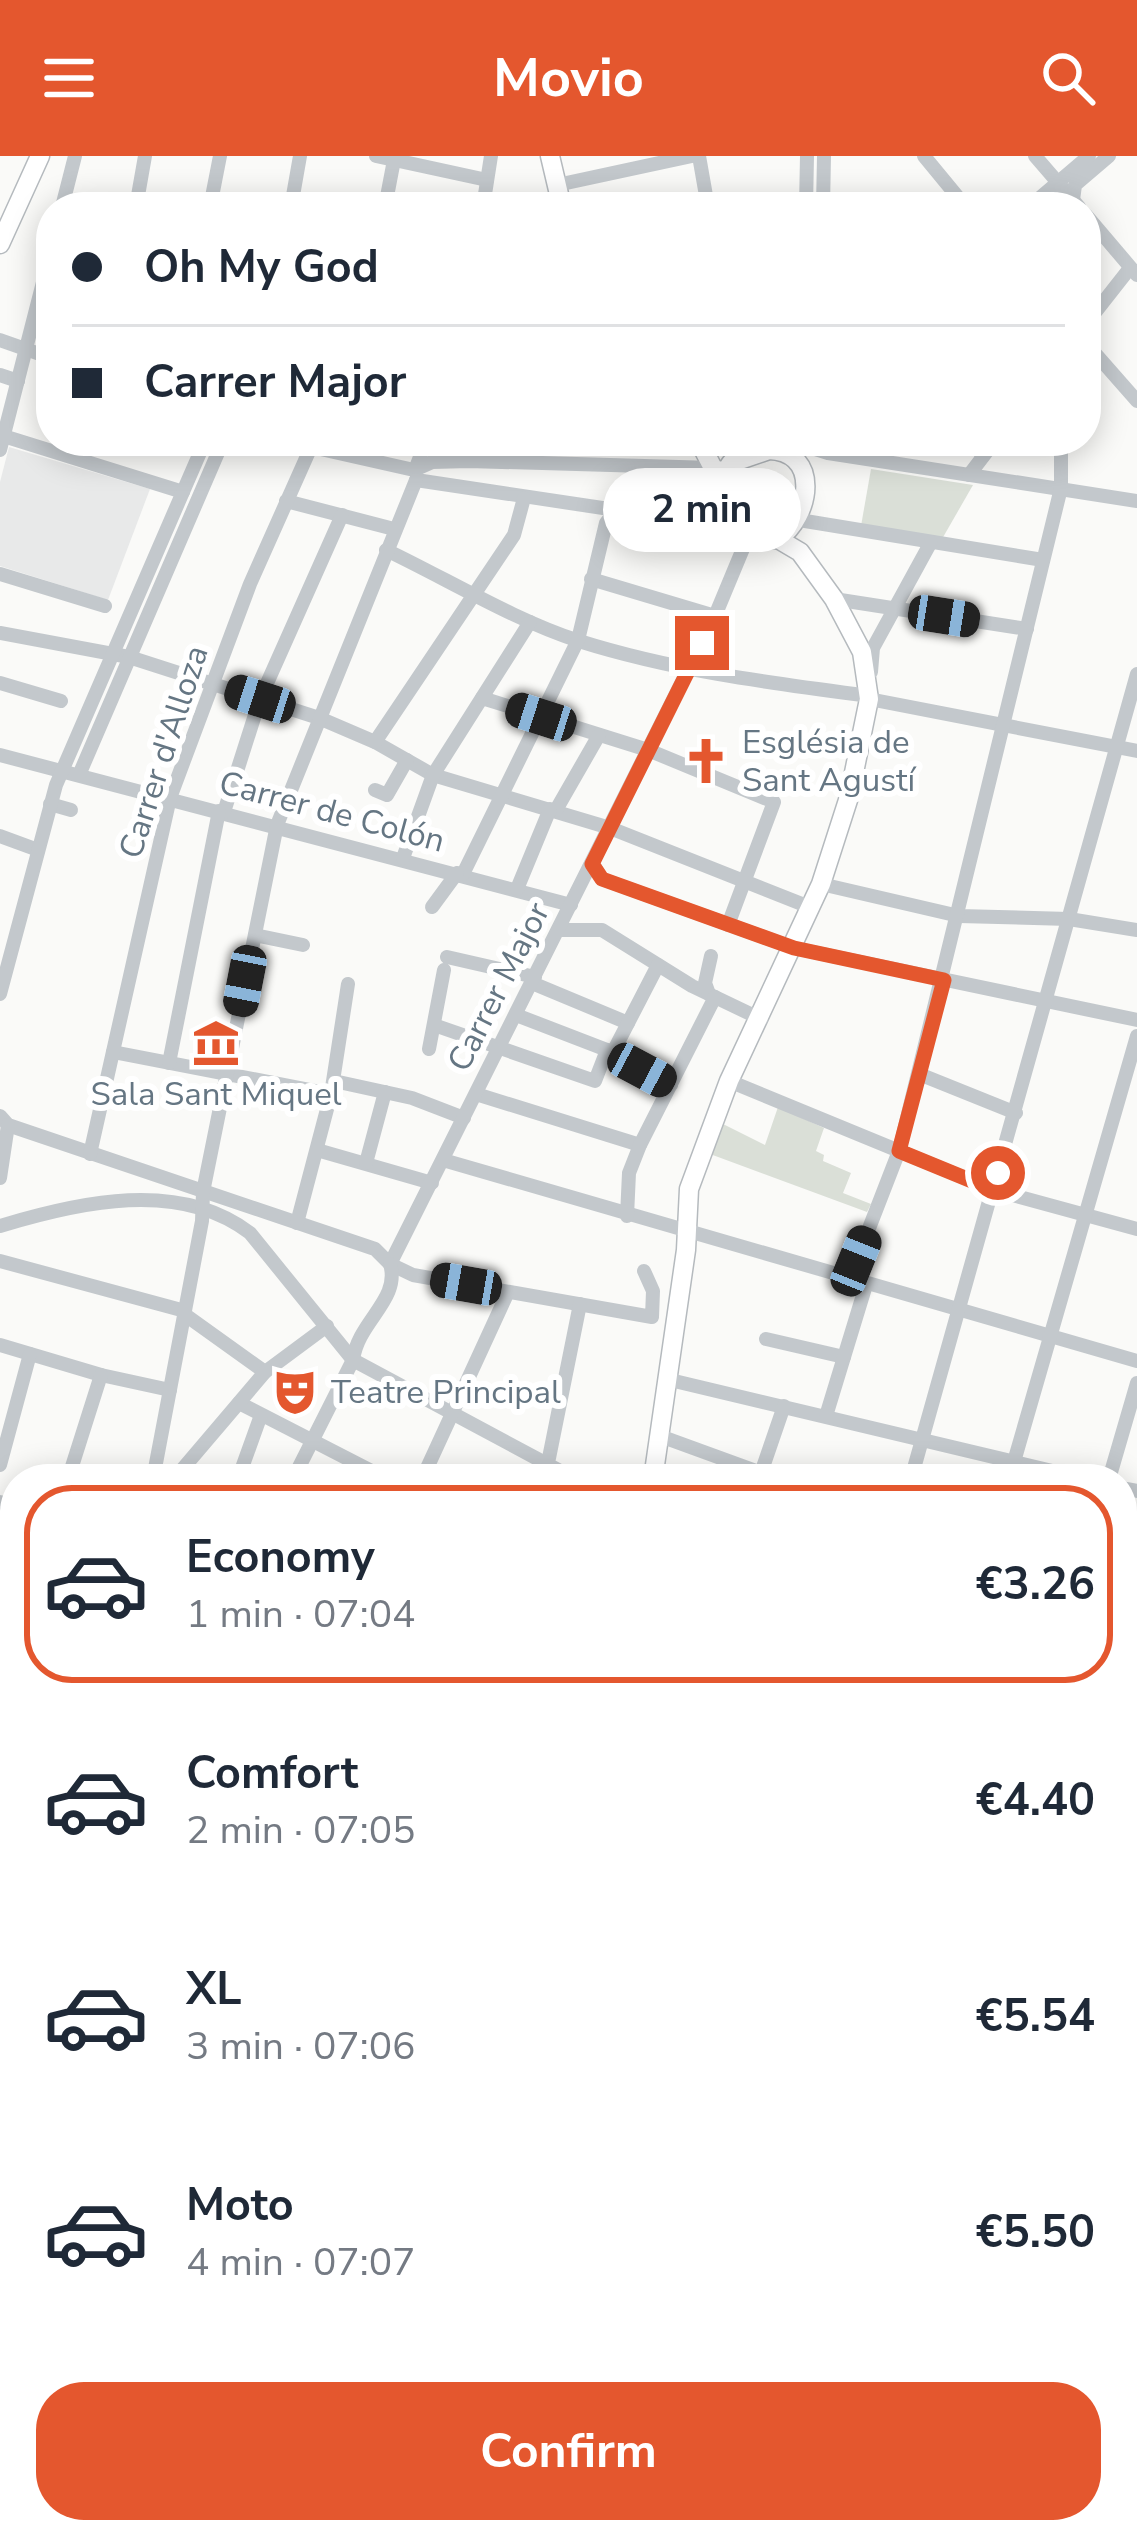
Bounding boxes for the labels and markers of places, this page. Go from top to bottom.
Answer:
place label: Església de Sant Agustí [742,720,918,803]
church icon: Església de Sant Agustí [681,736,731,786]
museum icon: Sala Sant Miquel [191,1018,241,1068]
place label: Sala Sant Miquel [90,1072,342,1117]
theatre icon: Teatre Principal [270,1367,320,1417]
place label: Teatre Principal [331,1370,561,1415]

